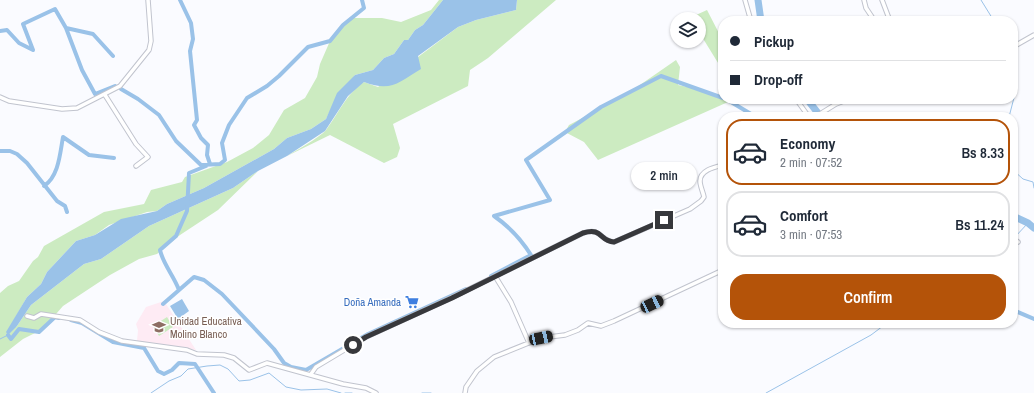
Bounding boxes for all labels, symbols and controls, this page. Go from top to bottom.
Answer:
map controls [670,12,706,48]
button: layers [670,12,706,48]
text: Pickup [754,31,794,52]
text: Drop-off [754,69,803,90]
text: Economy [780,133,835,154]
icon: car [732,134,768,170]
text: Bs 8.33 [961,142,1004,163]
text: 2 min · 07:52 [780,154,842,171]
callout: 2 min [631,162,697,190]
text: 2 min [650,167,678,184]
text: Comfort [780,205,828,226]
icon: car [732,206,768,242]
route end [655,211,673,229]
text: Bs 11.24 [955,214,1004,235]
text: 3 min · 07:53 [780,226,842,243]
button: Confirm [730,274,1006,320]
car [639,293,665,315]
supermarket icon: Doña Amanda [404,294,420,310]
place label: Doña Amanda [344,295,401,309]
place label: Unidad Educativa Molino Blanco [170,314,242,341]
school or university icon: Unidad Educativa Molino Blanco [151,319,167,335]
car [528,330,554,346]
route start [344,336,362,354]

